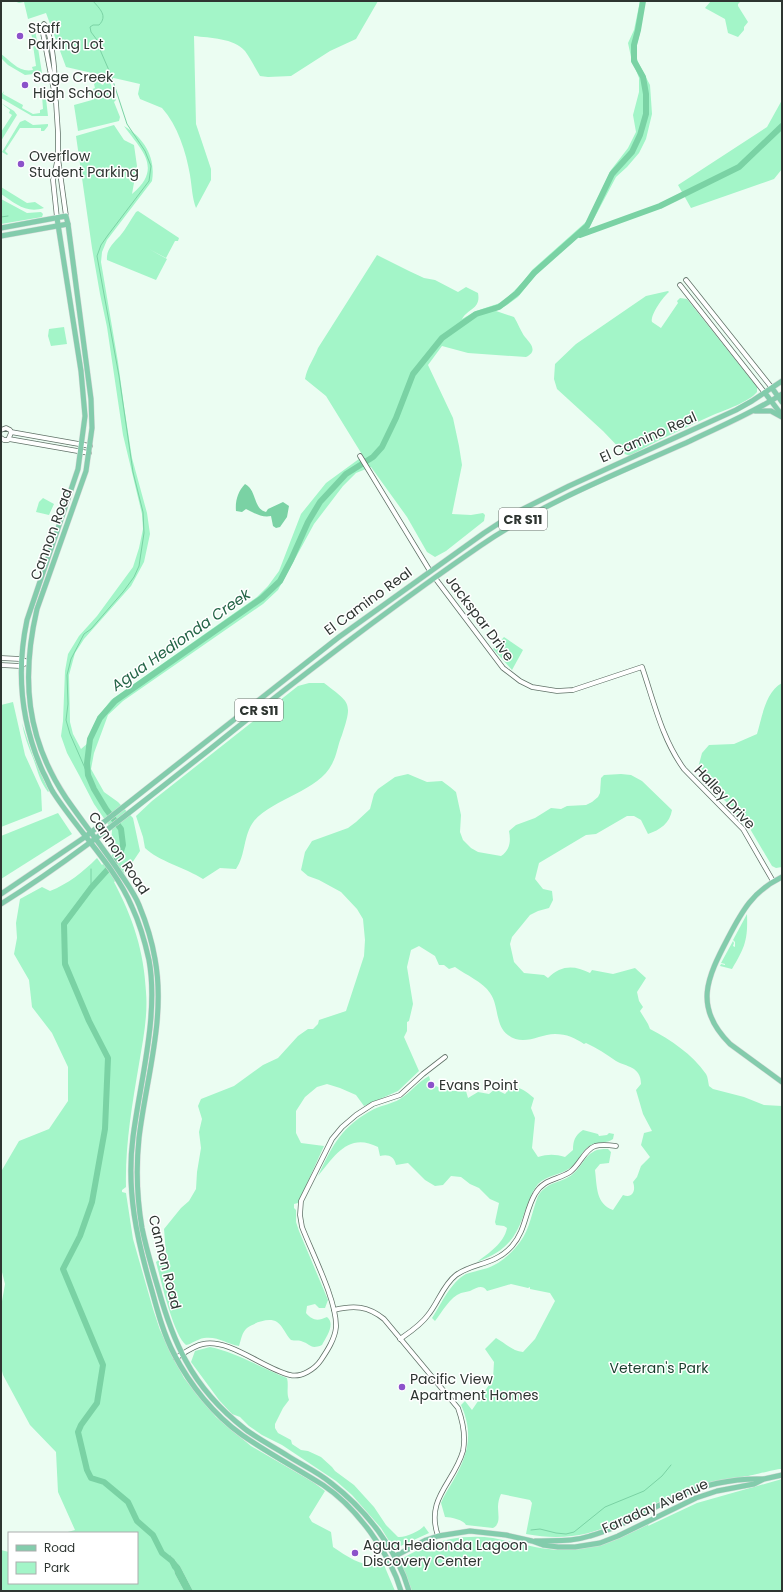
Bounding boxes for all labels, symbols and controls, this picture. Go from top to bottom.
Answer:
place label: Staff Parking Lot [28,18,104,54]
marker: Staff Parking Lot [15,31,25,41]
place label: Sage Creek High School [33,67,115,103]
marker: Sage Creek High School [20,80,30,90]
place label: Overflow Student Parking [29,146,139,182]
marker: Overflow Student Parking [16,159,26,169]
street label: El Camino Real [596,407,700,467]
street label: Cannon Road [25,485,77,583]
road number: CR S11 [499,508,547,530]
street label: El Camino Real [320,562,416,640]
street label: Jackspar Drive [441,571,519,665]
water label: Agua Hedionda Creek [106,583,256,696]
road number: CR S11 [235,699,283,721]
street label: Halley Drive [690,760,760,834]
street label: Cannon Road [84,808,154,898]
place label: Evans Point [439,1075,518,1095]
marker: Evans Point [426,1080,436,1090]
street label: Cannon Road [144,1213,186,1311]
park label: Veteran's Park [610,1358,709,1378]
place label: Pacific View Apartment Homes [410,1369,539,1405]
marker: Pacific View Apartment Homes [397,1382,407,1392]
street label: Faraday Avenue [599,1473,712,1538]
legend [8,1532,138,1584]
place label: Agua Hedionda Lagoon Discovery Center [363,1535,528,1571]
text: Road [44,1539,75,1556]
marker: Agua Hedionda Lagoon Discovery Center [350,1548,360,1558]
text: Park [44,1559,71,1576]

